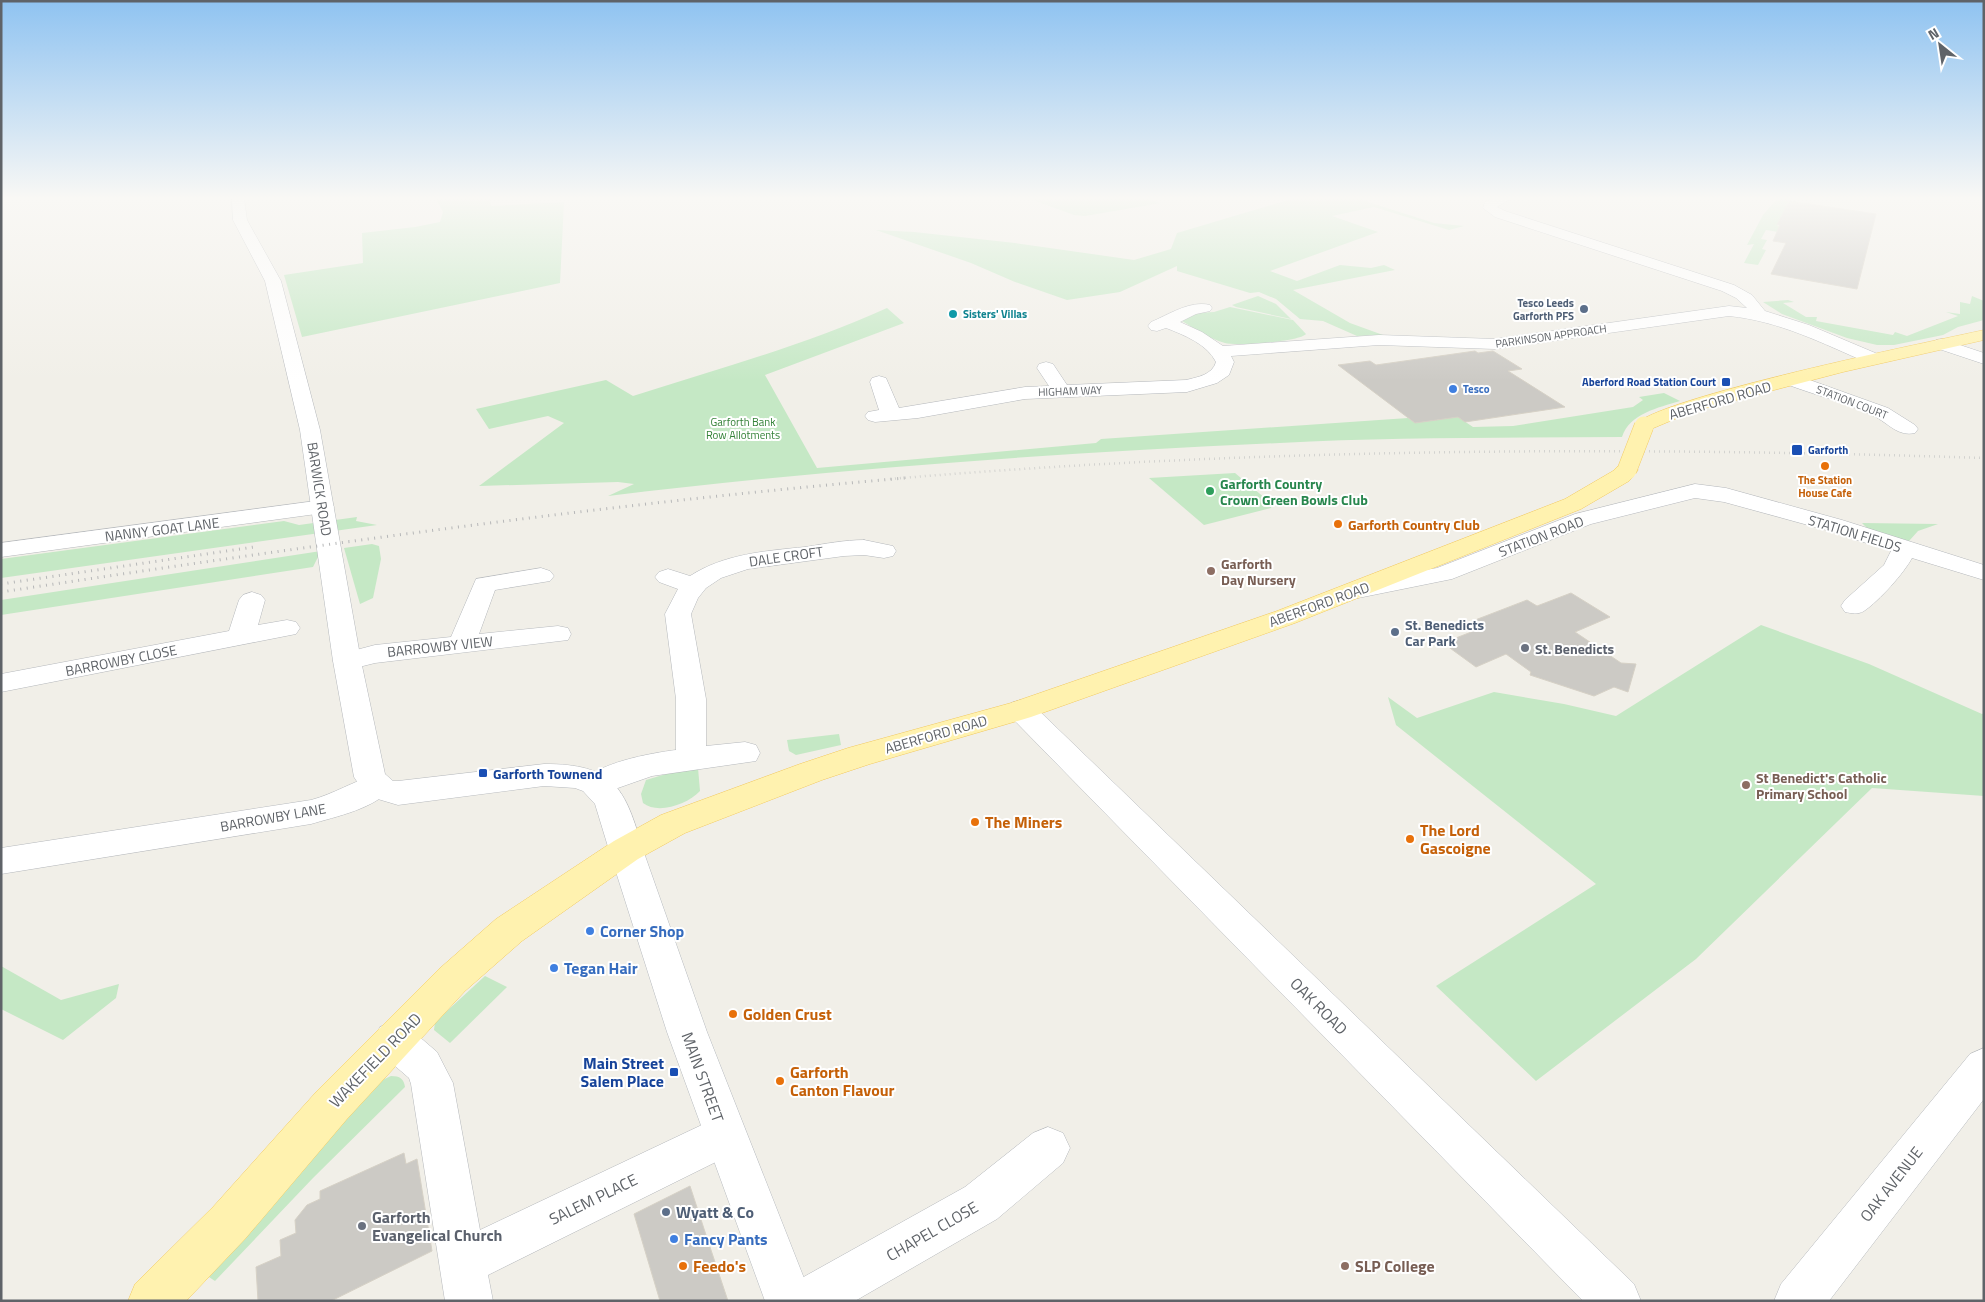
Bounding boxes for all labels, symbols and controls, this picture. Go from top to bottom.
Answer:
north arrow [1915,20,1965,70]
text: N [1924,22,1943,45]
place label: Tesco Leeds Garforth PFS [1513,295,1574,324]
marker: Tesco Leeds Garforth PFS [1578,303,1590,315]
place label: Sisters' Villas [963,306,1027,322]
marker: Sisters' Villas [947,308,959,320]
street label: PARKINSON APPROACH [1494,320,1608,352]
place label: Aberford Road Station Court [1582,374,1716,390]
street label: ABERFORD ROAD [1666,375,1774,425]
marker: Aberford Road Station Court [1720,376,1732,388]
place label: Tesco [1463,381,1490,397]
street label: STATION COURT [1814,381,1890,423]
street label: HIGHAM WAY [1038,382,1102,400]
marker: Tesco [1447,383,1459,395]
park label: Garforth Bank Row Allotments [706,414,780,443]
street label: BARWICK ROAD [302,440,338,538]
place label: Garforth [1808,442,1848,458]
marker: Garforth [1790,443,1804,457]
marker: The Station House Cafe [1819,460,1831,472]
place label: The Station House Cafe [1798,472,1852,501]
place label: Garforth Country Crown Green Bowls Club [1220,473,1368,510]
marker: Garforth Country Crown Green Bowls Club [1204,485,1216,497]
street label: STATION FIELDS [1806,509,1904,557]
street label: STATION ROAD [1495,510,1587,562]
street label: NANNY GOAT LANE [103,512,221,546]
place label: Garforth Country Club [1348,514,1480,535]
marker: Garforth Country Club [1332,518,1344,530]
street label: DALE CROFT [747,540,825,572]
place label: Garforth Day Nursery [1221,553,1296,590]
marker: Garforth Day Nursery [1205,565,1217,577]
street label: ABERFORD ROAD [1266,576,1372,632]
place label: St. Benedicts Car Park [1405,614,1484,651]
marker: St. Benedicts Car Park [1389,626,1401,638]
street label: BARROWBY VIEW [386,630,494,662]
place label: St. Benedicts [1535,638,1614,659]
street label: BARROWBY CLOSE [63,639,179,681]
marker: St. Benedicts [1519,642,1531,654]
street label: ABERFORD ROAD [882,709,990,759]
place label: Garforth Townend [493,763,602,784]
marker: Garforth Townend [477,767,489,779]
place label: St Benedict's Catholic Primary School [1756,767,1887,804]
marker: St Benedict's Catholic Primary School [1740,779,1752,791]
street label: BARROWBY LANE [219,797,328,837]
place label: The Miners [985,810,1062,834]
marker: The Miners [969,816,981,828]
place label: The Lord Gascoigne [1420,818,1491,860]
marker: The Lord Gascoigne [1404,833,1416,845]
place label: Corner Shop [600,919,685,943]
marker: Corner Shop [584,925,596,937]
place label: Tegan Hair [564,956,638,980]
marker: Tegan Hair [548,962,560,974]
street label: OAK ROAD [1285,972,1353,1040]
place label: Golden Crust [743,1002,832,1026]
street label: WAKEFIELD ROAD [323,1007,427,1113]
marker: Golden Crust [727,1008,739,1020]
street label: MAIN STREET [676,1029,731,1126]
place label: Main Street Salem Place [581,1051,664,1093]
place label: Garforth Canton Flavour [790,1060,895,1102]
marker: Main Street Salem Place [668,1066,680,1078]
marker: Garforth Canton Flavour [774,1075,786,1087]
street label: OAK AVENUE [1854,1141,1928,1227]
street label: SALEM PLACE [545,1167,641,1231]
street label: CHAPEL CLOSE [882,1195,983,1267]
place label: Wyatt & Co [676,1200,754,1224]
place label: Garforth Evangelical Church [372,1205,502,1247]
marker: Wyatt & Co [660,1206,672,1218]
marker: Garforth Evangelical Church [356,1220,368,1232]
place label: Fancy Pants [684,1227,768,1251]
marker: Fancy Pants [668,1233,680,1245]
place label: Feedo's [693,1254,746,1278]
place label: SLP College [1355,1254,1435,1278]
marker: Feedo's [677,1260,689,1272]
marker: SLP College [1339,1260,1351,1272]

